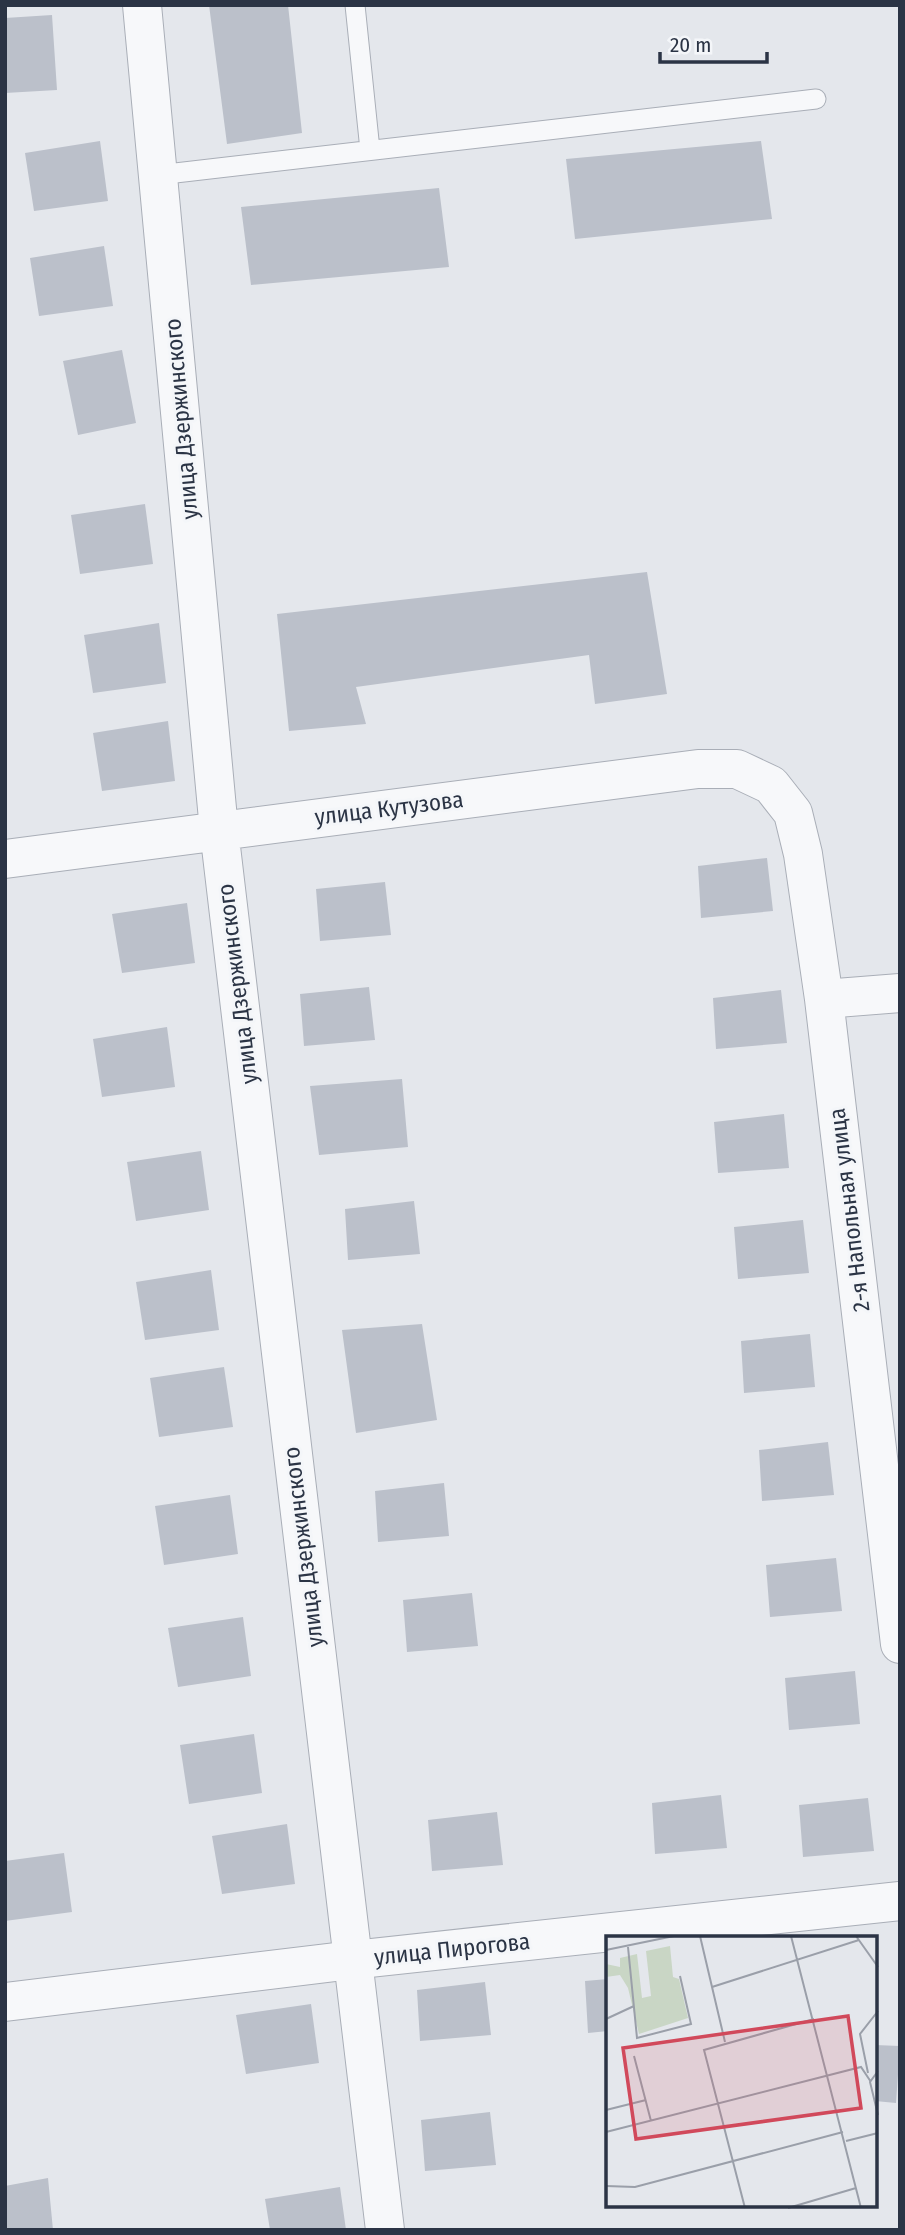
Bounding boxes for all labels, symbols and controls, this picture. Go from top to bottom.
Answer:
scale bar [660,21,767,65]
text: 20 m [670,32,711,58]
street label: улица Дзержинского [158,317,204,521]
street label: улица Кутузова [313,785,465,831]
street label: улица Дзержинского [211,882,263,1086]
street label: 2-я Напольная улица [823,1107,875,1313]
street label: улица Дзержинского [277,1445,329,1649]
street label: улица Пирогова [373,1927,531,1971]
inset map [606,1936,877,2207]

